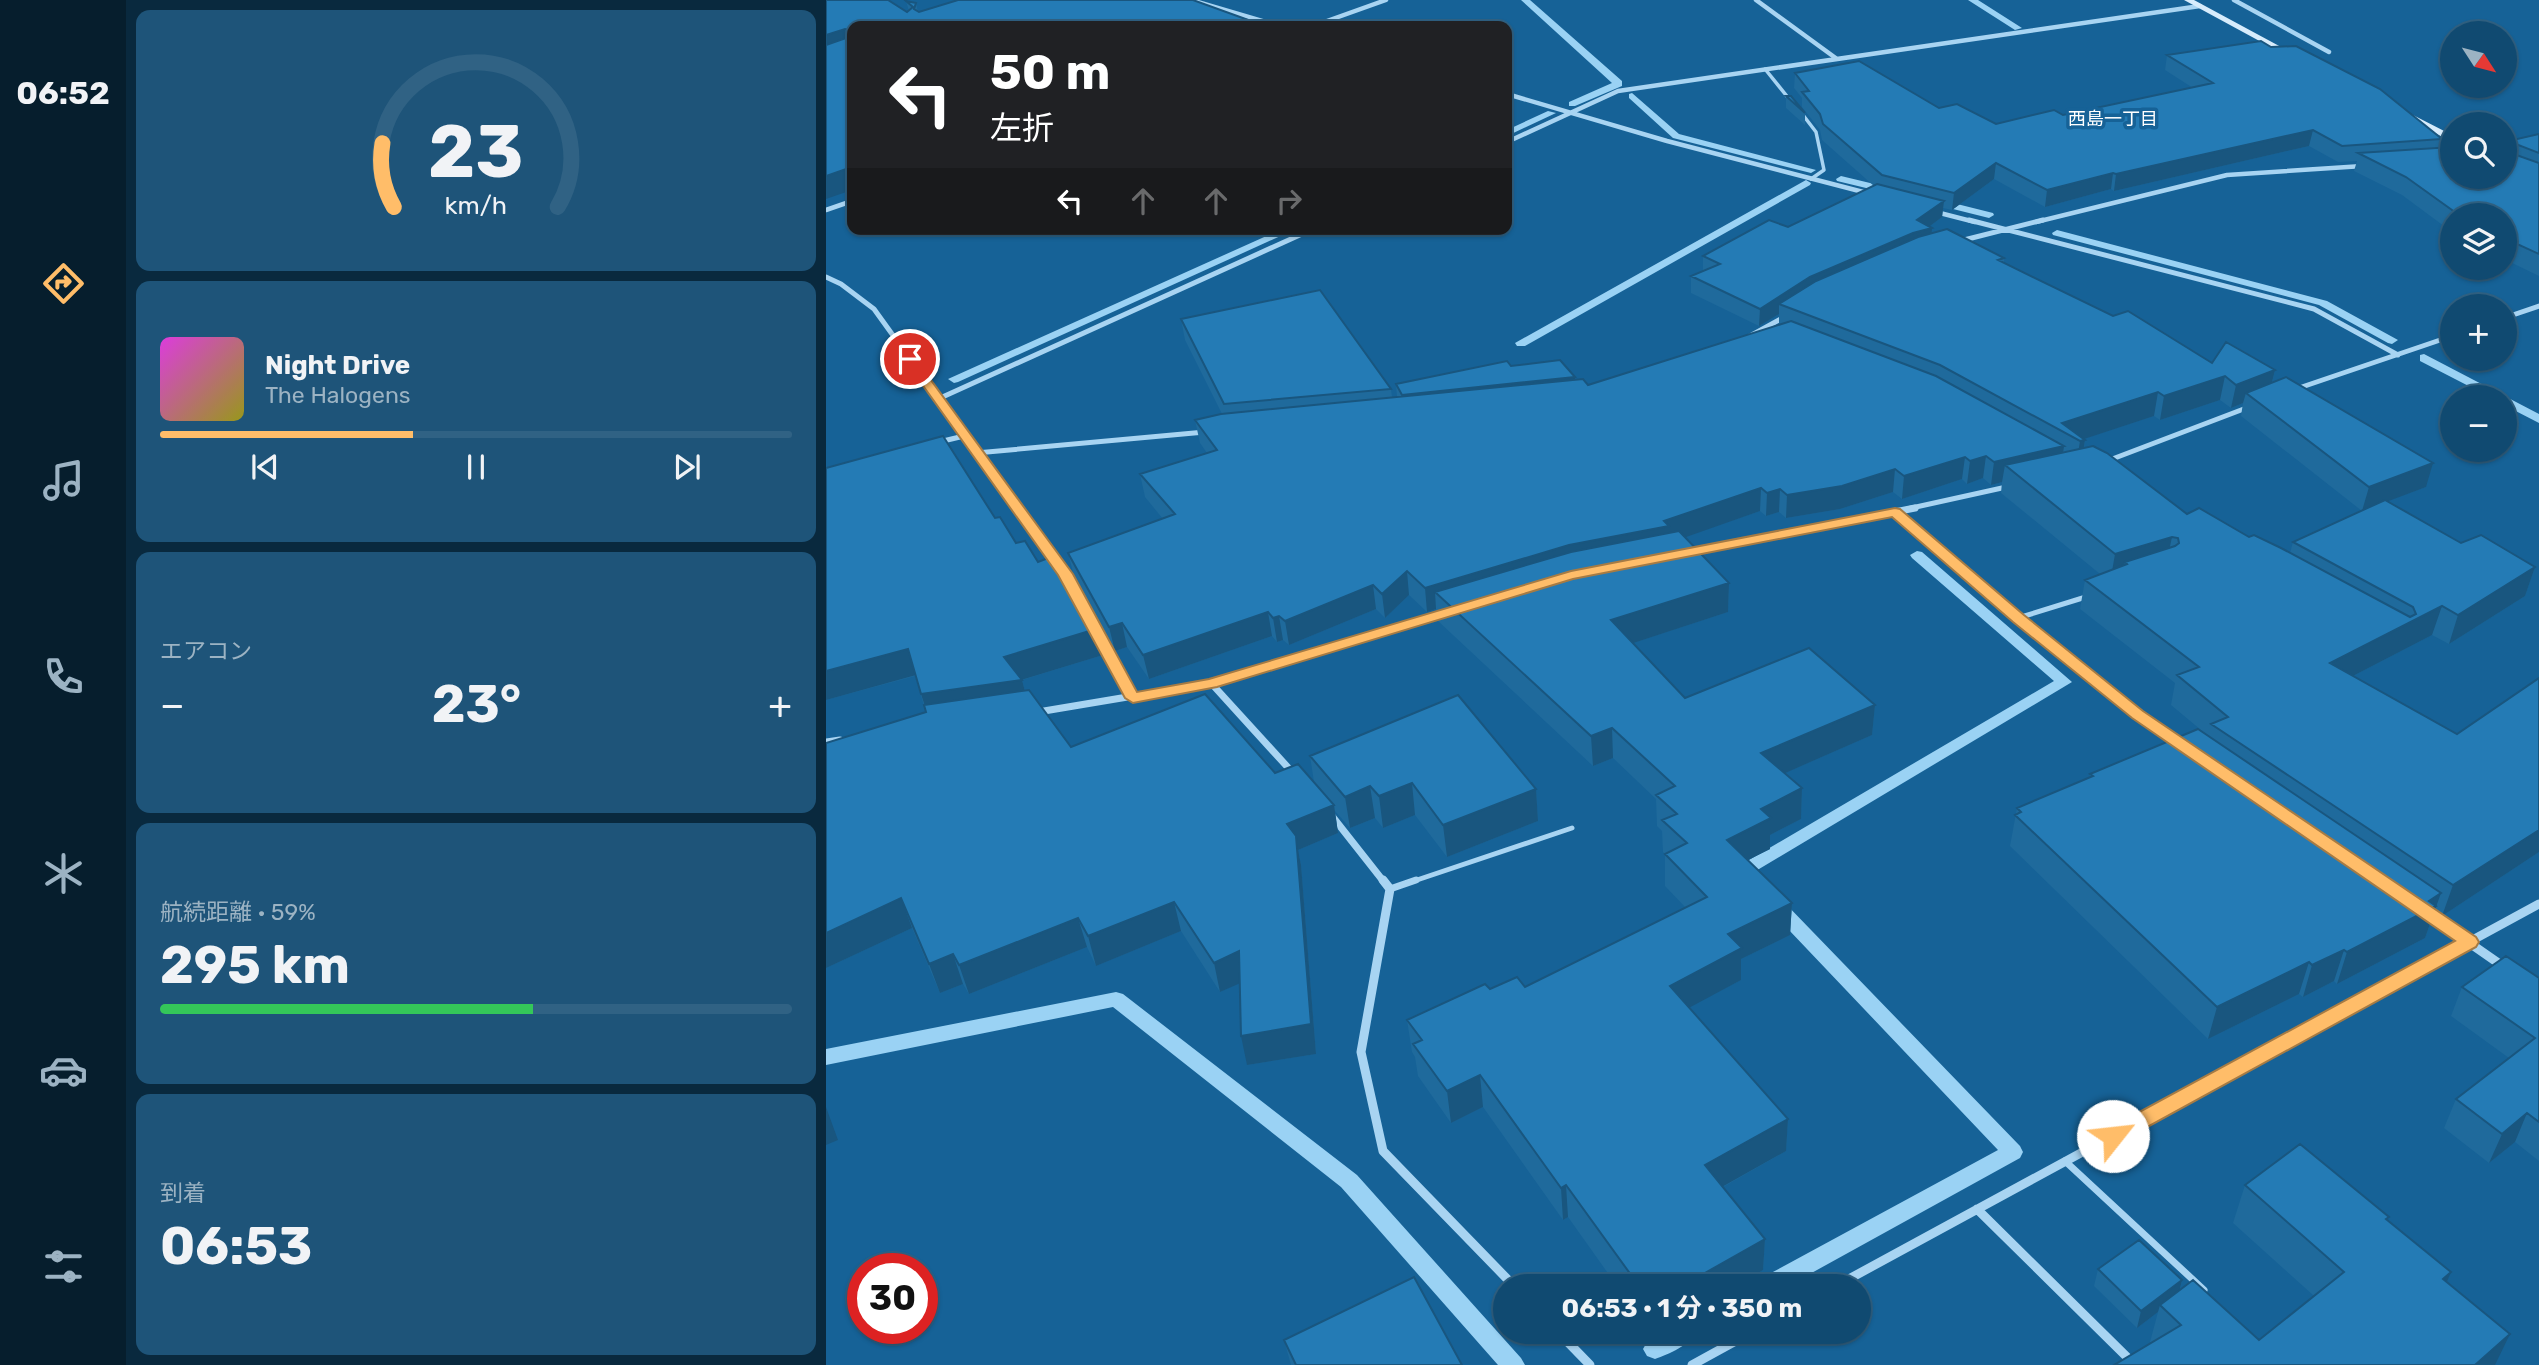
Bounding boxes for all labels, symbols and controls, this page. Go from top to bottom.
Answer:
north arrow [2440,21,2516,98]
map controls [2440,21,2517,462]
text: 50 m [990,43,1110,101]
icon: left [875,49,966,140]
text: 06:52 [16,74,110,112]
district label: 西島一丁目 [2068,108,2158,130]
text: 23 [428,109,524,195]
text: 左折 [990,109,1054,147]
button: search [2440,112,2517,189]
icon: left [1051,182,1089,220]
icon: ahead [1124,182,1162,220]
icon: ahead [1197,182,1235,220]
icon: right [1270,182,1308,220]
text: km/h [445,190,507,219]
button: layers [2440,203,2517,280]
icon: directions [39,259,88,308]
button: + [2440,294,2517,371]
pin [880,329,940,389]
icon: arrive [891,340,929,378]
text: Night Drive [265,350,410,381]
text: The Halogens [265,381,411,409]
button: − [2440,385,2517,462]
icon: previous [246,448,284,486]
icon: pause [457,448,495,486]
icon: next [668,448,706,486]
icon: music [39,456,88,505]
text: エアコン [160,637,252,665]
icon: phone [39,652,88,701]
text: 23° [432,673,521,735]
text: − [160,682,185,728]
text: + [768,682,792,728]
icon: climate [39,849,88,898]
text: 航続距離 · 59% [160,898,316,926]
text: 295 km [160,934,350,996]
icon: car [39,1046,88,1095]
position arrow [2076,1099,2150,1173]
text: 到着 [160,1179,206,1207]
text: 06:53 [160,1215,312,1277]
icon: filters [39,1242,88,1291]
speed limit sign: 30 [847,1253,938,1344]
text: 06:53 · 1 分 · 350 m [1562,1293,1802,1324]

